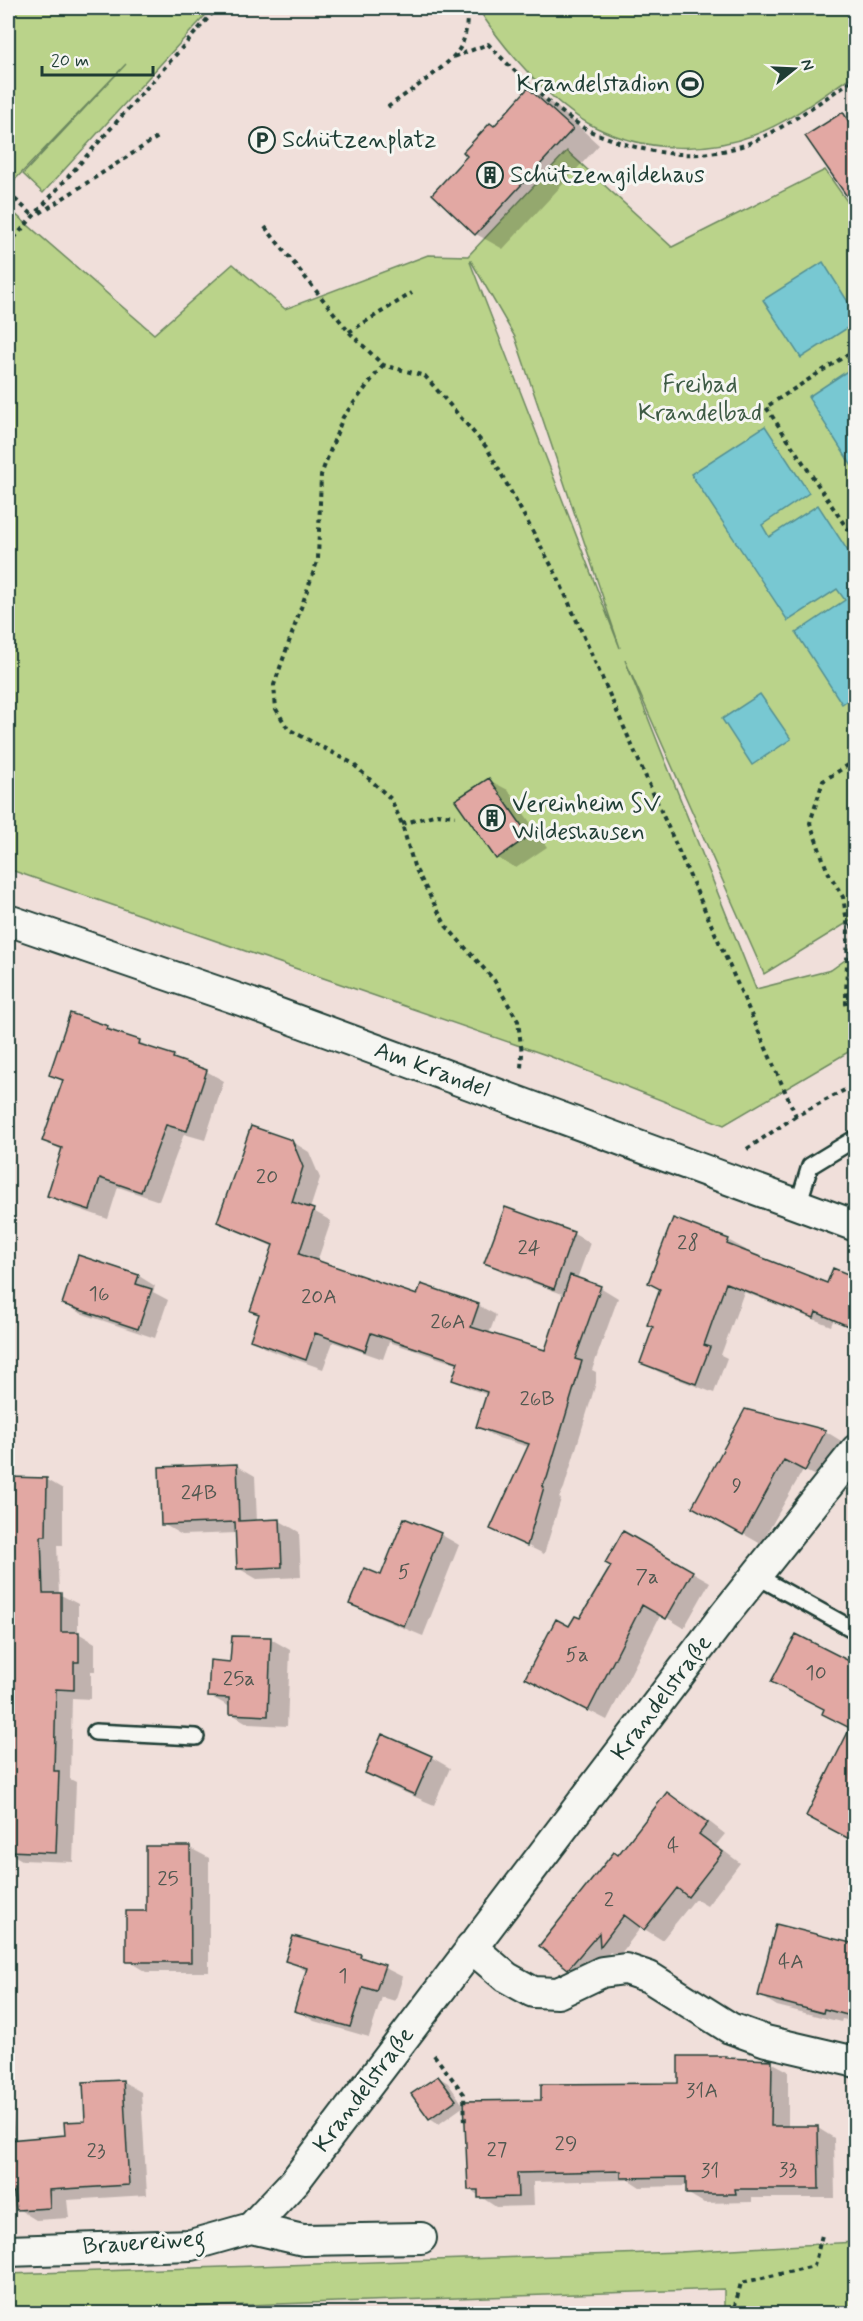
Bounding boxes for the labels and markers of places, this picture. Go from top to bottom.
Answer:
place label: Krandelstadion [517,69,670,100]
sports icon: Krandelstadion [675,69,705,99]
parking icon: Schützenplatz [247,125,277,155]
place label: Schützenplatz [282,125,437,156]
building icon: Schützengildehaus [475,160,505,190]
place label: Schützengildehaus [510,160,705,191]
place label: Vereinheim SV Wildeshausen [512,789,661,848]
building icon: Vereinheim SV Wildeshausen [477,803,507,833]

